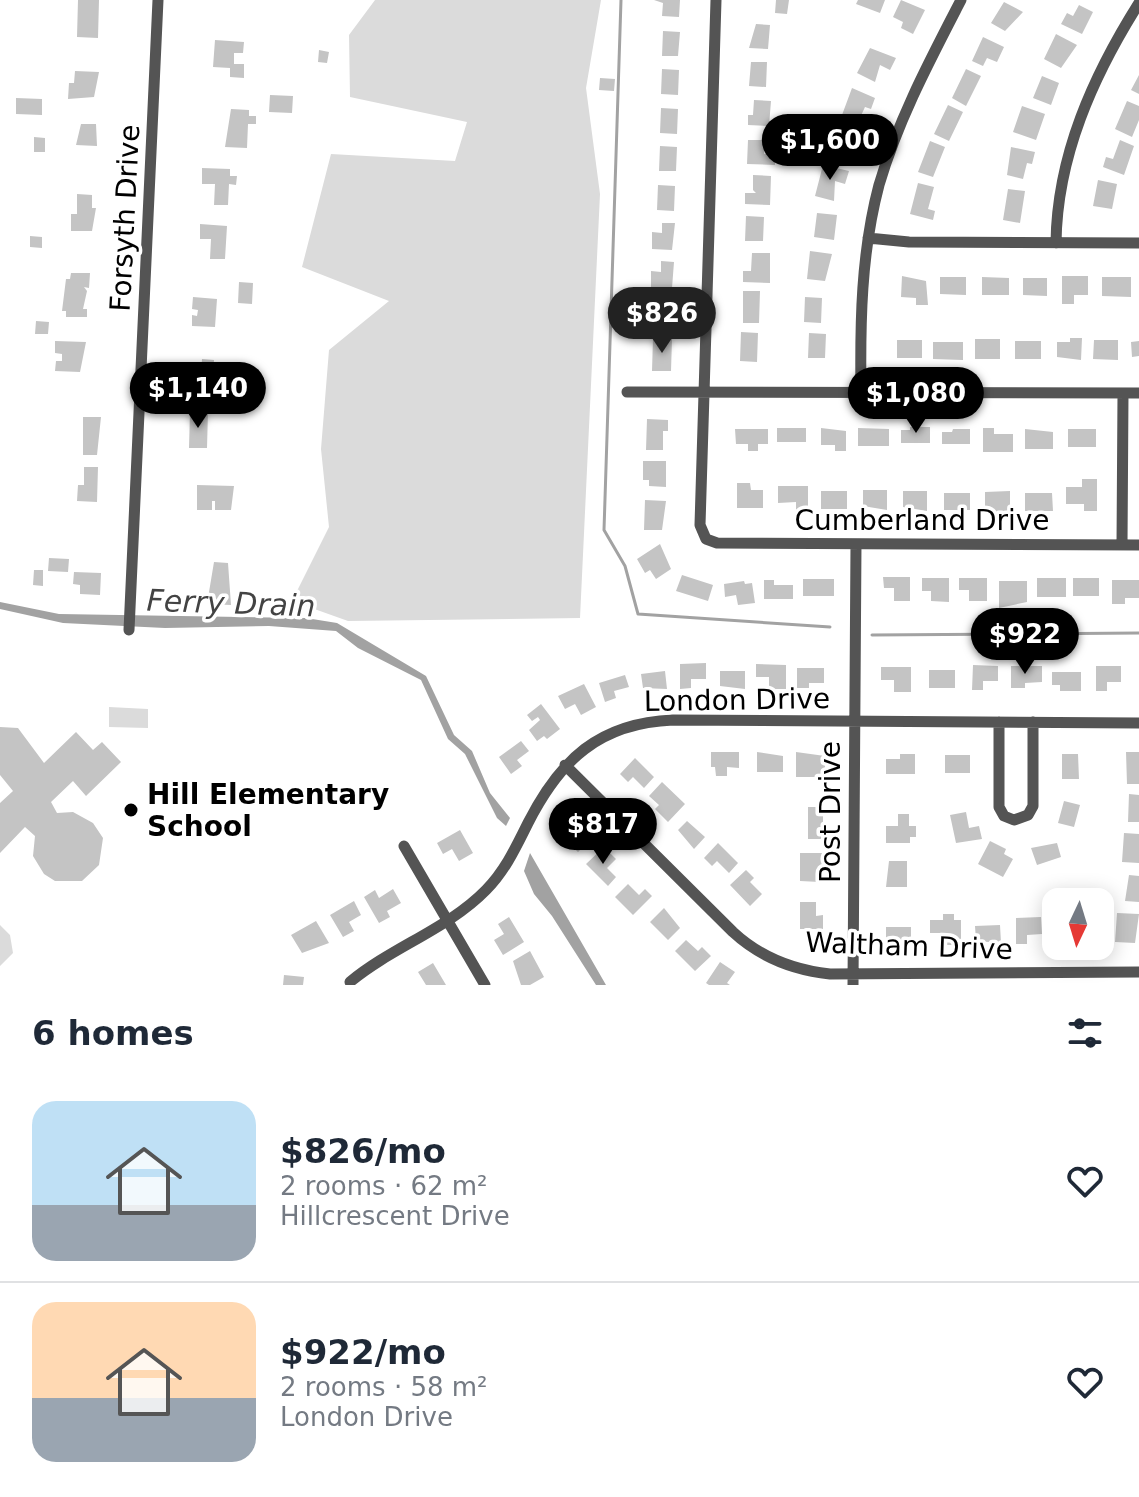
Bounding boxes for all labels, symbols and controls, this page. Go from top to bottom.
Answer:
pin: $1,600 [765,114,895,182]
street label: Forsyth Drive [104,124,146,312]
text: $1,600 [780,125,880,155]
pin: $826 [615,287,709,355]
text: $826 [626,298,698,328]
pin: $1,140 [133,362,263,430]
pin: $1,080 [851,367,981,435]
text: $1,140 [148,373,248,403]
text: $1,080 [866,378,966,408]
street label: Cumberland Drive [794,504,1050,537]
water label: Ferry Drain [146,583,316,623]
pin: $922 [978,608,1072,676]
text: $922 [989,619,1061,649]
street label: London Drive [644,682,830,718]
street label: Post Drive [814,741,847,883]
place label: Hill Elementary School [147,778,389,843]
pin: $817 [556,798,650,866]
marker: Hill Elementary School [122,801,140,819]
text: $817 [567,809,639,839]
north arrow [1042,888,1114,960]
map controls [1042,888,1114,960]
street label: Waltham Drive [805,926,1013,966]
icon: filters [1063,1011,1107,1055]
text: 6 homes [32,1013,194,1053]
text: $826/mo [280,1131,446,1171]
icon: home [96,1133,192,1229]
icon: heart [1063,1159,1107,1203]
text: 2 rooms · 62 m² [280,1171,488,1201]
text: Hillcrescent Drive [280,1201,510,1231]
text: $922/mo [280,1332,446,1372]
icon: home [96,1334,192,1430]
icon: heart [1063,1360,1107,1404]
text: 2 rooms · 58 m² [280,1372,488,1402]
text: London Drive [280,1402,453,1432]

